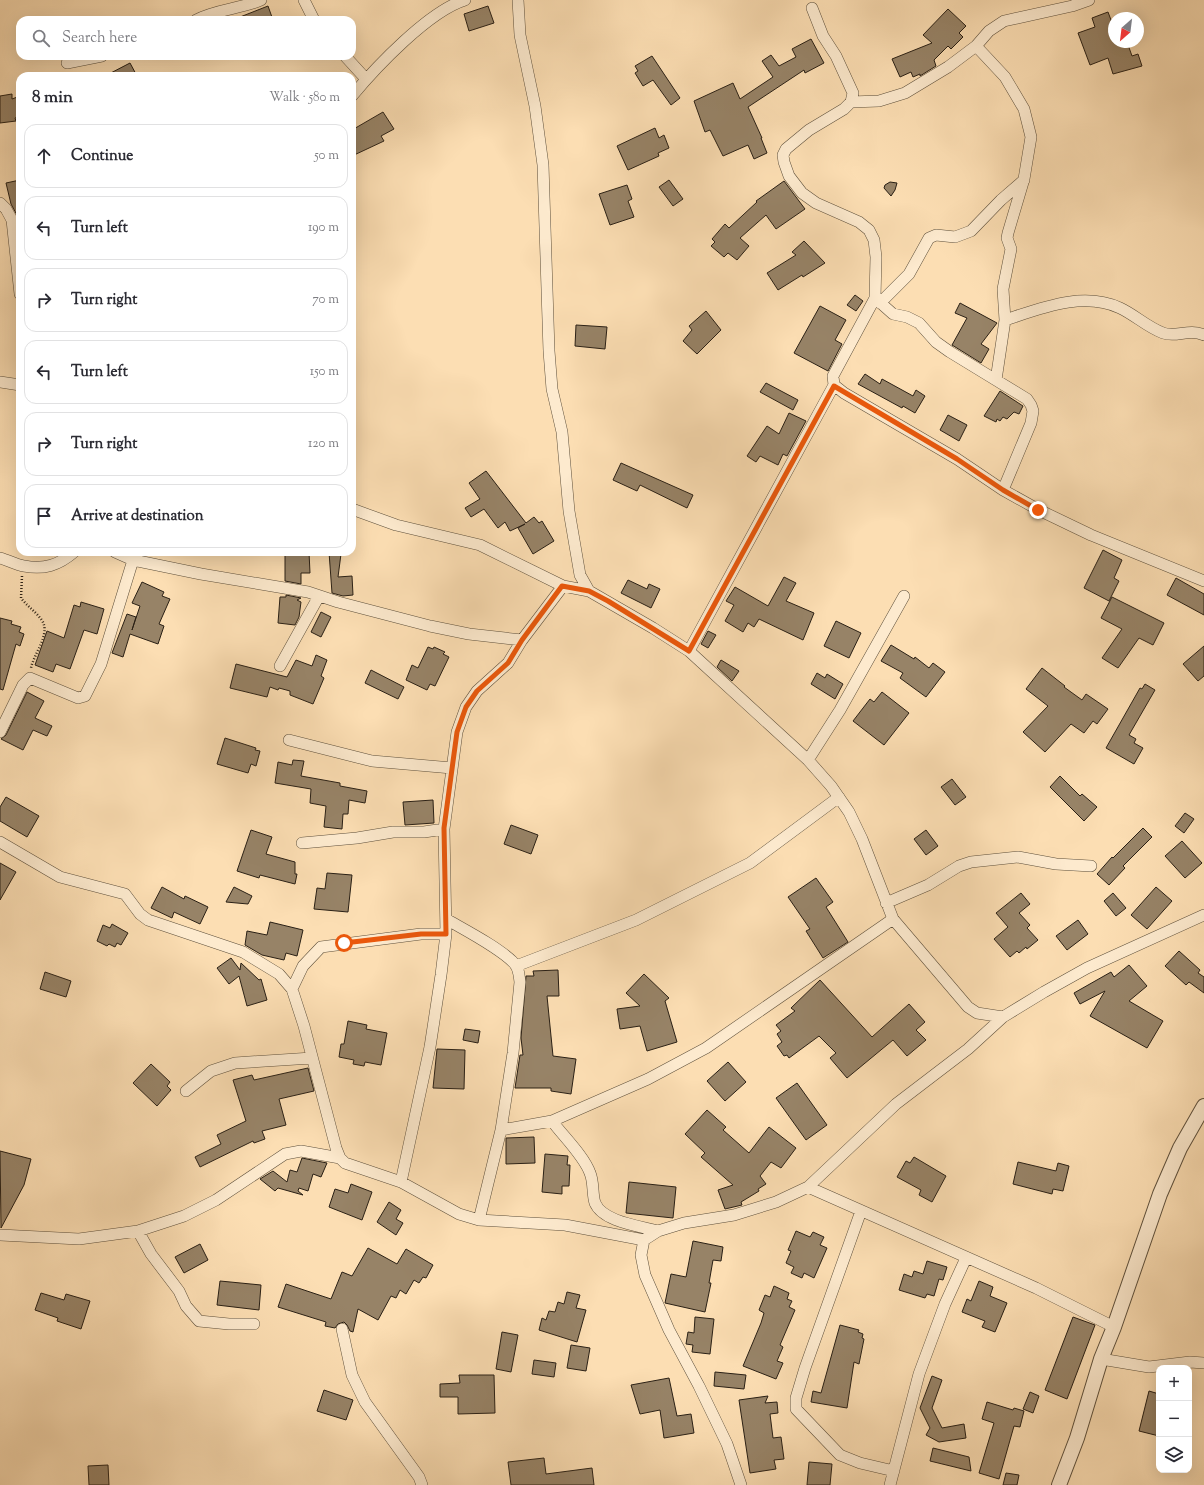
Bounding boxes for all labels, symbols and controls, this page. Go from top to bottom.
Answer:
north arrow [1108,12,1144,48]
search box [16,16,356,60]
icon: search [30,27,52,49]
text: Search here [62,28,137,49]
text: 8 min [32,86,73,110]
text: Walk · 580 m [269,89,340,107]
icon: ahead [33,145,55,167]
text: Continue [71,146,133,167]
text: 50 m [314,147,339,165]
icon: left [33,217,55,239]
text: Turn left [71,218,128,239]
text: 190 m [308,219,339,237]
icon: right [33,289,55,311]
text: Turn right [71,290,137,311]
text: 70 m [312,291,339,309]
icon: left [33,361,55,383]
text: Turn left [71,362,128,383]
text: 150 m [310,363,339,381]
icon: right [33,433,55,455]
text: Turn right [71,434,137,455]
text: 120 m [308,435,339,453]
route end [1029,501,1047,519]
icon: arrive [33,505,55,527]
text: Arrive at destination [71,506,204,527]
route start [335,934,353,952]
map controls [1156,1365,1192,1473]
button: + [1156,1365,1192,1401]
button: − [1156,1401,1192,1437]
button: layers [1156,1437,1192,1473]

